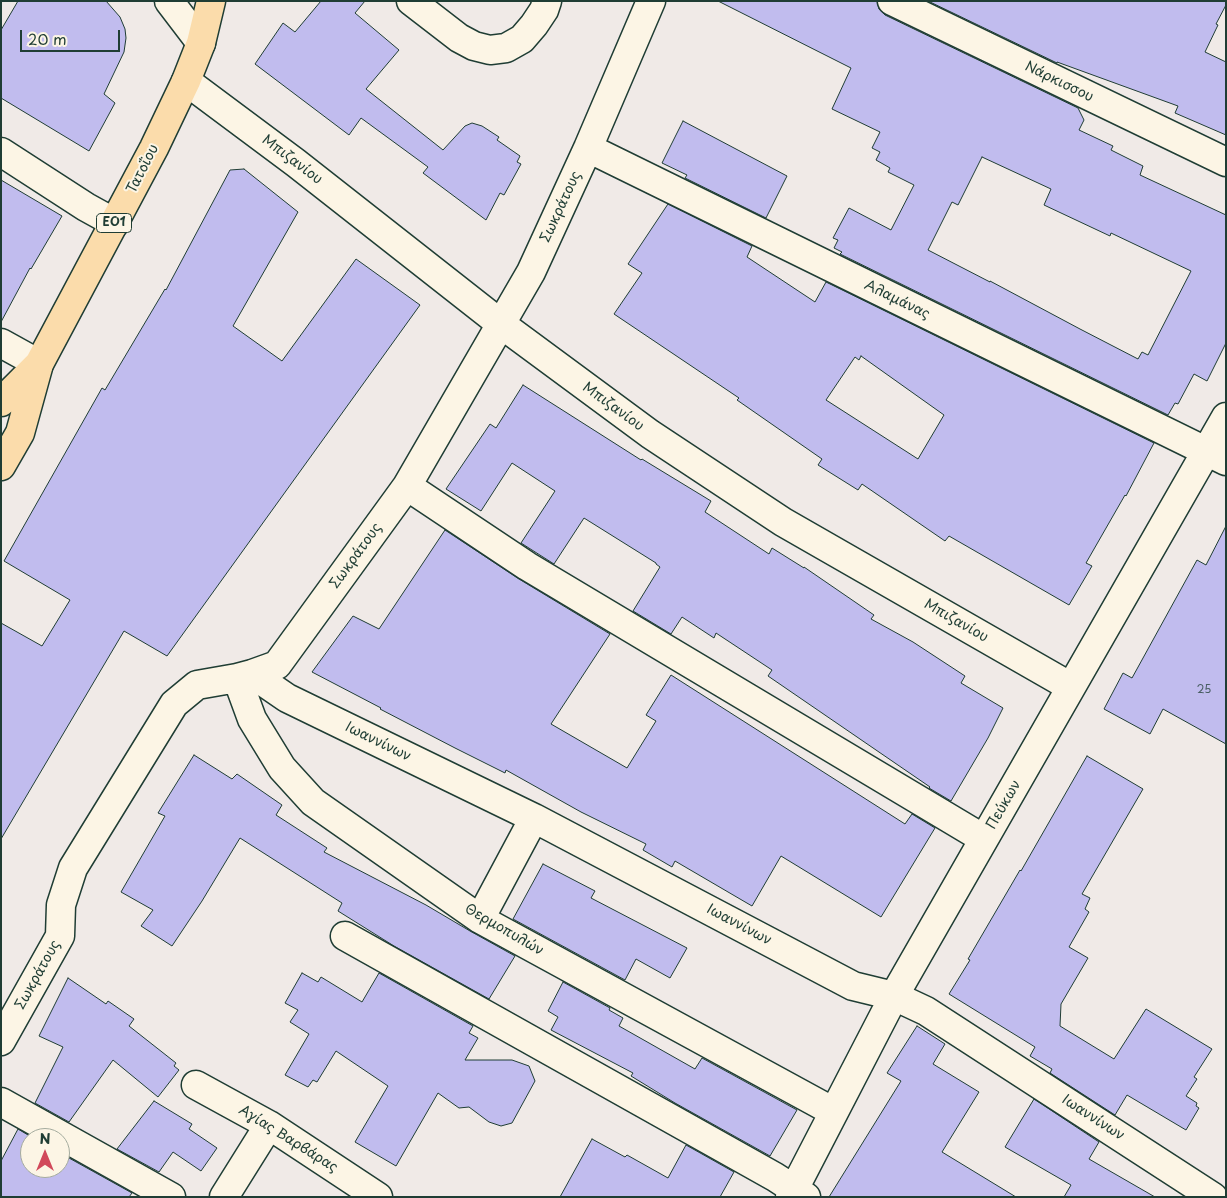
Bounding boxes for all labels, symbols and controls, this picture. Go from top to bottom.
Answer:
scale bar [22,20,122,52]
text: 20 m [28,27,67,50]
street label: Νάρκισσου [1022,58,1096,106]
street label: Μπιζανίου [258,132,326,188]
street label: Τατοΐου [124,142,162,196]
street label: Σωκράτους [537,169,585,245]
road number: ΕΟ1 [96,214,132,232]
street label: Αλαμάνας [862,277,932,323]
street label: Μπιζανίου [579,379,647,435]
street label: Σωκράτους [327,520,385,592]
street label: Μπιζανίου [921,596,991,646]
house number: 25 [1197,683,1211,697]
street label: Ιωαννίνων [342,719,414,765]
street label: Πεύκων [983,777,1025,833]
street label: Θερμοπυλών [462,901,546,959]
street label: Ιωαννίνων [704,901,774,949]
street label: Σωκράτους [12,937,64,1013]
street label: Ιωαννίνων [1059,1092,1127,1144]
street label: Αγίας Βαρβάρας [235,1102,341,1176]
north arrow [20,1128,70,1178]
text: N [39,1128,51,1149]

